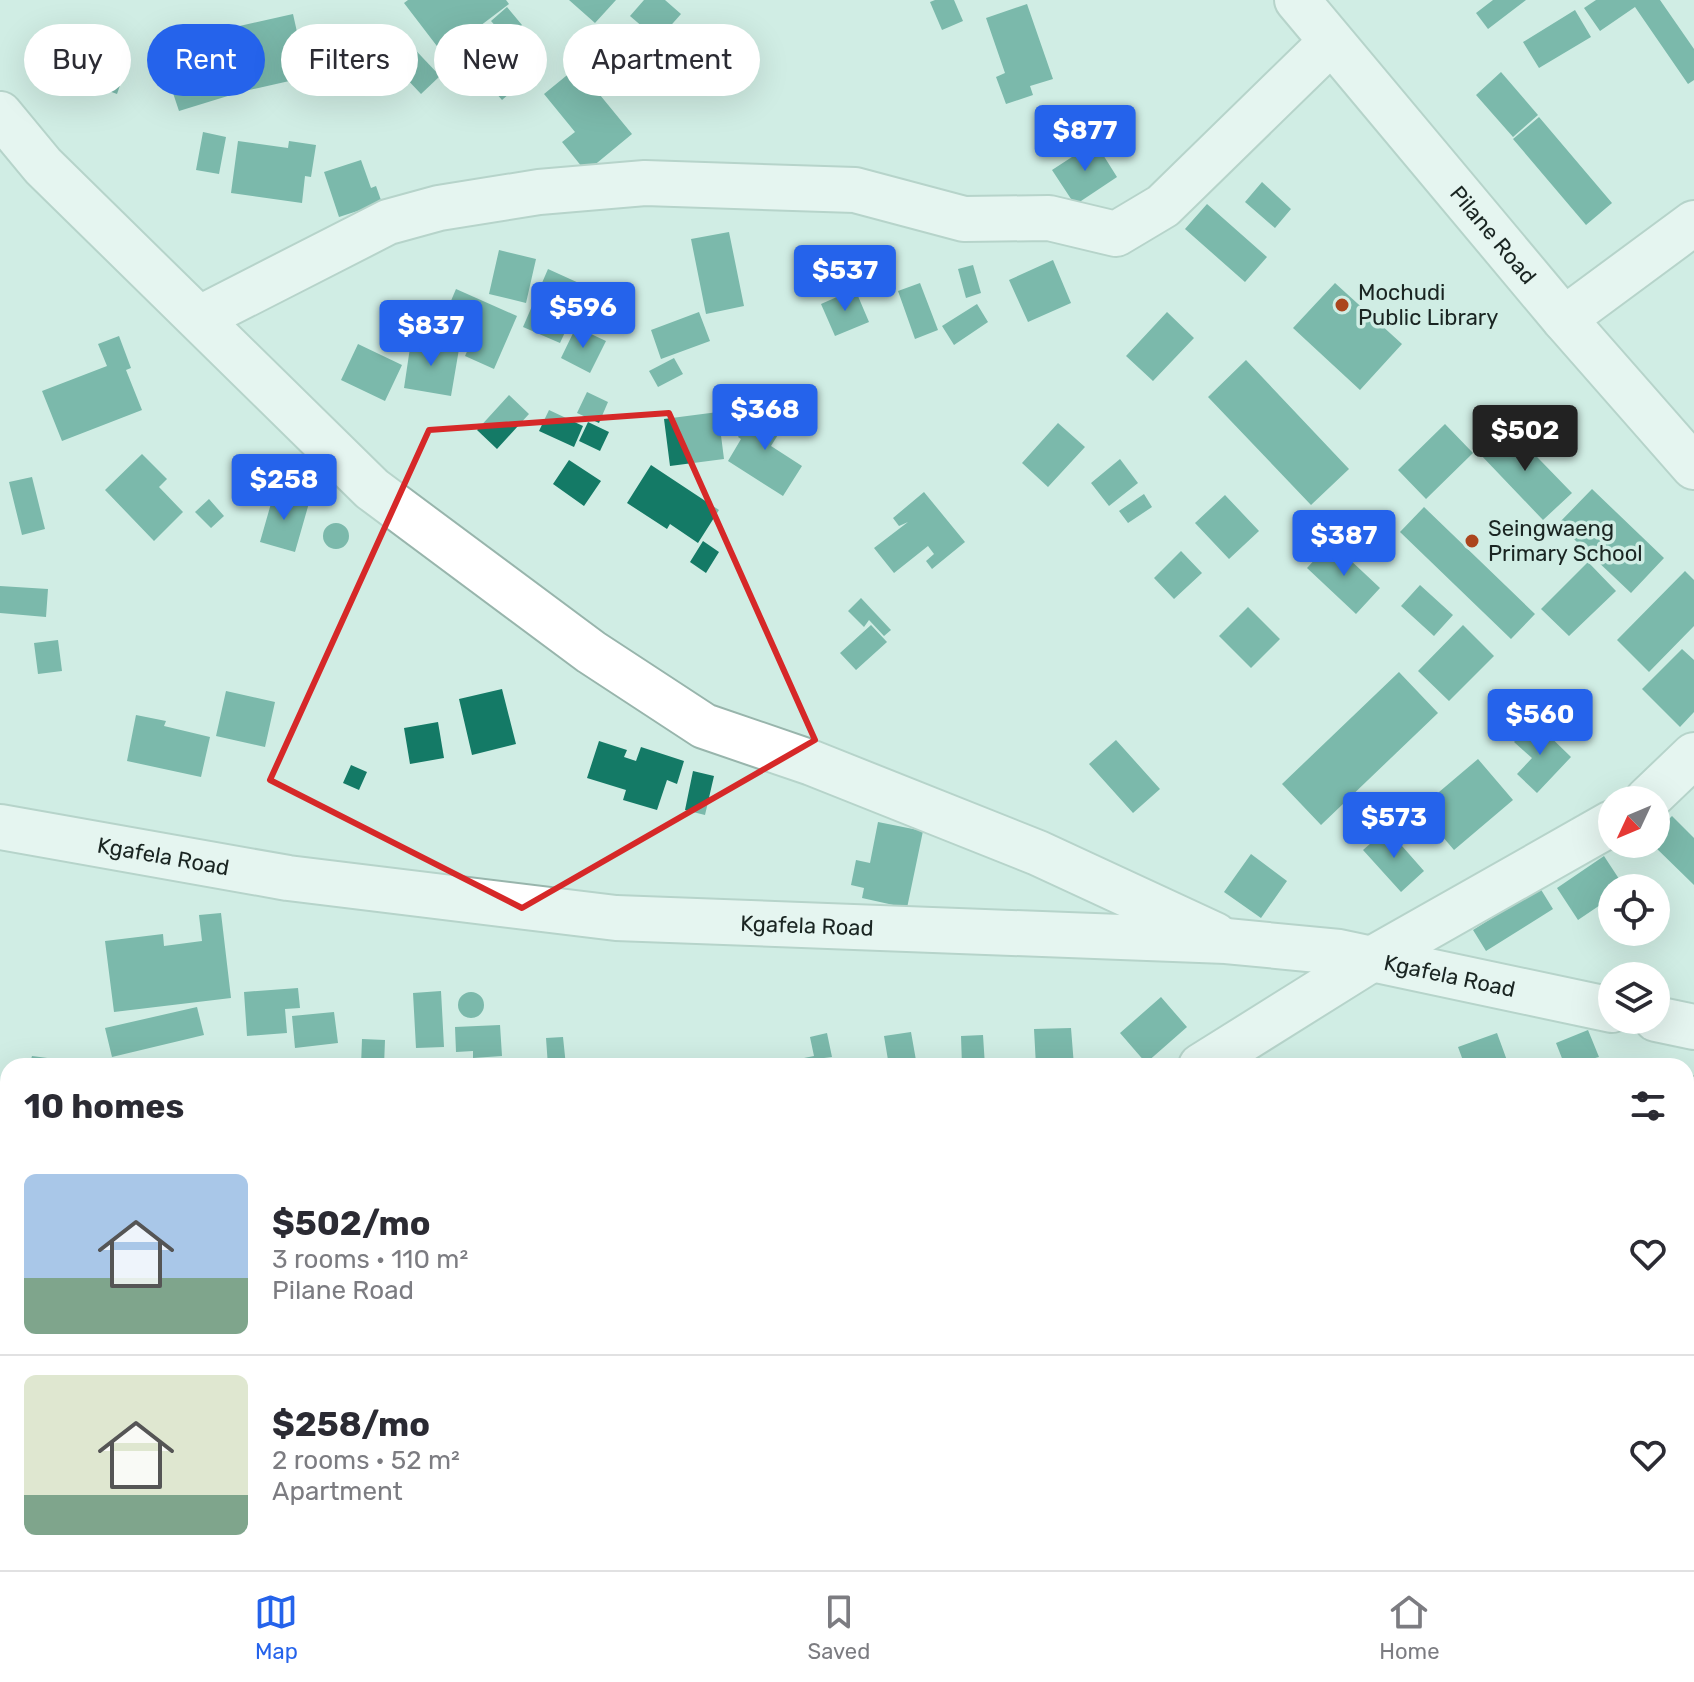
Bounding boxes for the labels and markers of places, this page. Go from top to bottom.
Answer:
pin: $877 [1038,105,1132,173]
pin: $537 [798,245,892,313]
place label: Mochudi Public Library [1358,279,1498,331]
pin: $596 [536,282,630,350]
marker: Mochudi Public Library [1333,296,1351,314]
pin: $837 [384,300,478,368]
pin: $368 [718,384,812,452]
pin: $502 [1478,405,1572,473]
pin: $258 [237,454,331,522]
pin: $387 [1297,510,1391,578]
place label: Seingwaeng Primary School [1488,515,1643,567]
marker: Seingwaeng Primary School [1463,532,1481,550]
pin: $560 [1493,689,1587,757]
pin: $573 [1347,792,1441,860]

